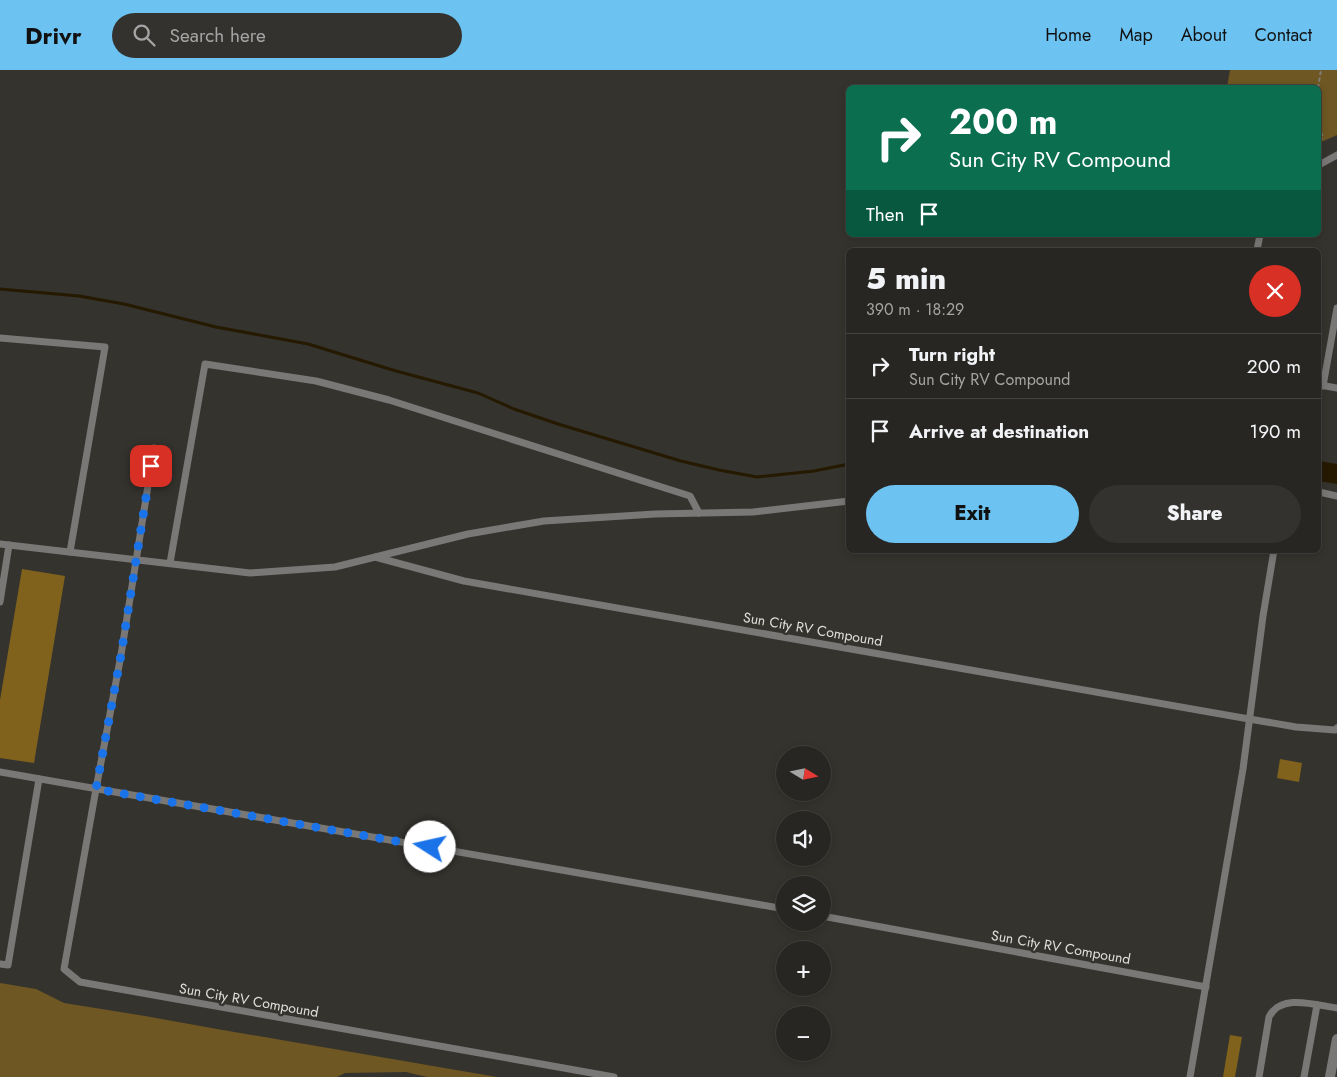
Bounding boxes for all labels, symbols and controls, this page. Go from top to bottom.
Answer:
search box [112,13,462,58]
text: Drivr [25,18,82,53]
icon: search [130,21,158,49]
text: Search here [170,22,266,49]
text: Home [1045,22,1091,48]
text: Map [1119,22,1153,48]
text: About [1181,22,1226,48]
text: Contact [1254,22,1312,48]
text: 200 m [949,97,1058,147]
icon: right [866,105,931,170]
text: Sun City RV Compound [949,143,1171,175]
icon: arrive [915,200,943,228]
text: Then [866,201,905,228]
text: 5 min [866,257,946,300]
button: close [1249,265,1301,317]
text: 390 m · 18:29 [866,298,964,321]
text: Turn right [909,341,995,368]
icon: right [866,352,894,380]
text: 200 m [1247,353,1301,380]
text: Sun City RV Compound [909,368,1070,391]
icon: arrive [866,417,894,445]
text: Arrive at destination [909,418,1089,445]
text: 190 m [1250,418,1301,445]
pin [130,445,172,487]
icon: arrive [137,452,165,480]
button: Exit [866,485,1079,543]
button: Share [1089,485,1301,543]
street label: Sun City RV Compound [742,607,884,651]
north arrow [776,746,831,801]
map controls [776,746,831,1061]
button: sound [776,811,831,866]
position arrow [403,820,455,872]
button: layers [776,876,831,931]
street label: Sun City RV Compound [990,925,1132,969]
button: + [776,941,831,996]
street label: Sun City RV Compound [178,978,320,1022]
button: − [776,1006,831,1061]

